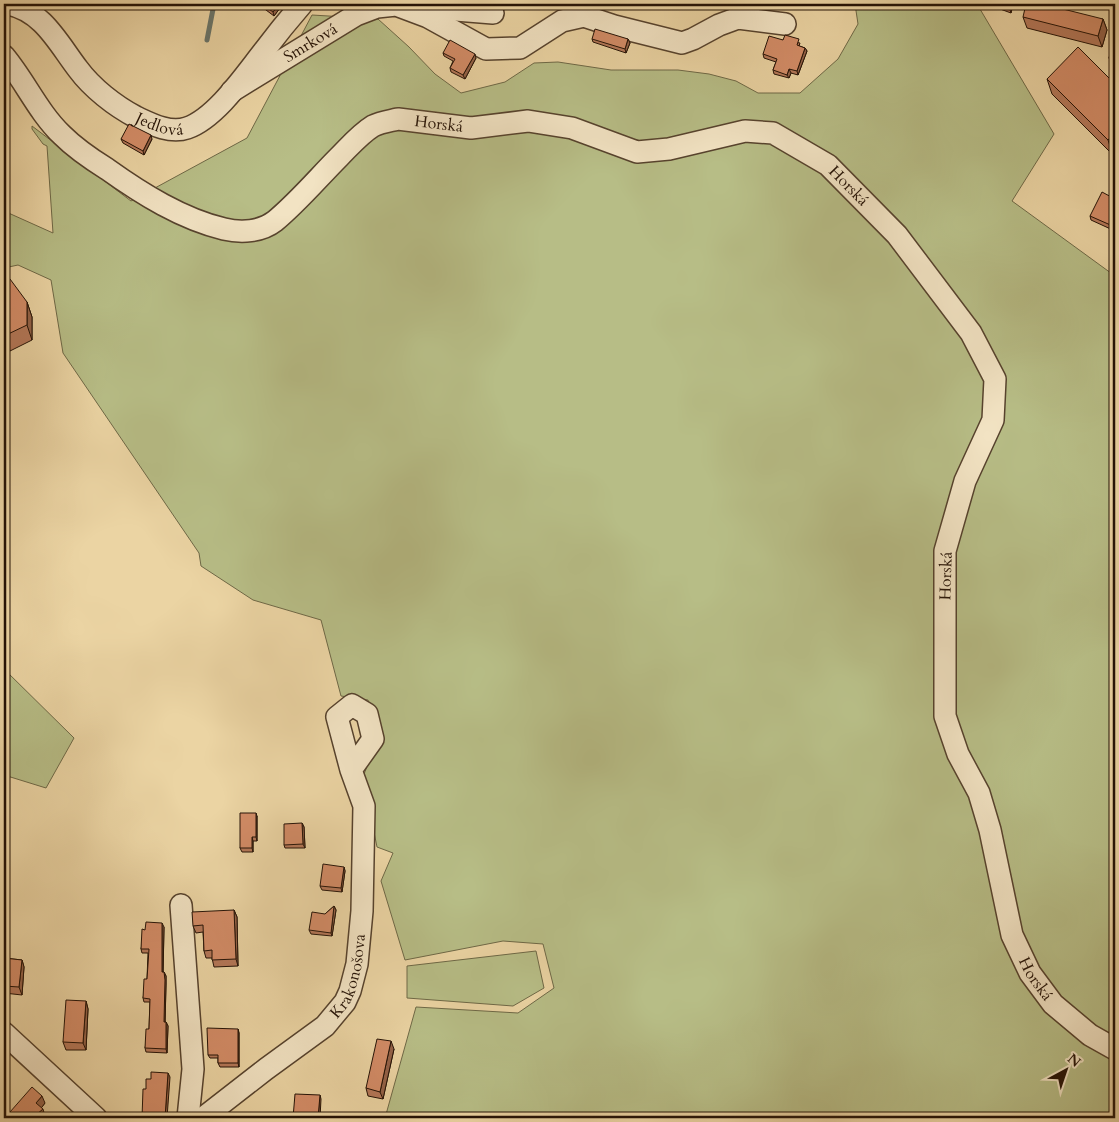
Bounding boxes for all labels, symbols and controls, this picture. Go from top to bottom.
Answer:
street label: Smrková [279,18,342,68]
street label: Jedlová [130,106,184,141]
street label: Horská [413,110,464,138]
street label: Horská [824,161,874,211]
street label: Horská [934,551,958,601]
street label: Krakonošova [325,933,371,1023]
street label: Horská [1013,953,1058,1006]
north arrow [1042,1044,1092,1094]
text: N [1063,1049,1085,1072]

